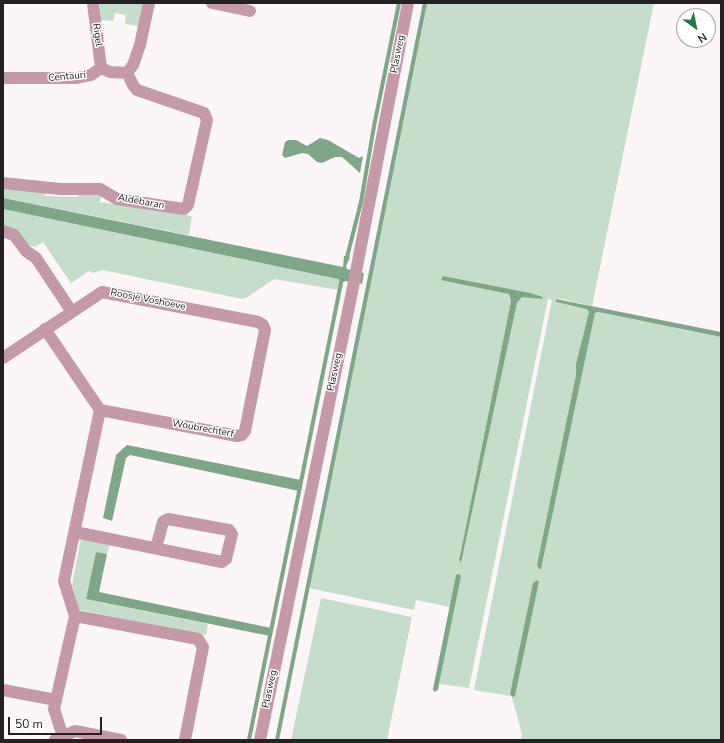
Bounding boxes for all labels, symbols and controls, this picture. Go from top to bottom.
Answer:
north arrow [676,8,716,48]
street label: Rigel [89,23,105,47]
text: N [695,29,710,46]
street label: Plasweg [388,34,408,74]
street label: Centauri [48,69,86,85]
street label: Aldebaran [117,192,165,212]
street label: Roosje Voshoeve [109,287,187,313]
street label: Plasweg [325,352,345,392]
street label: Woubrechterf [171,418,235,440]
street label: Plasweg [260,669,280,709]
scale bar [10,709,104,735]
text: 50 m [15,716,43,732]

